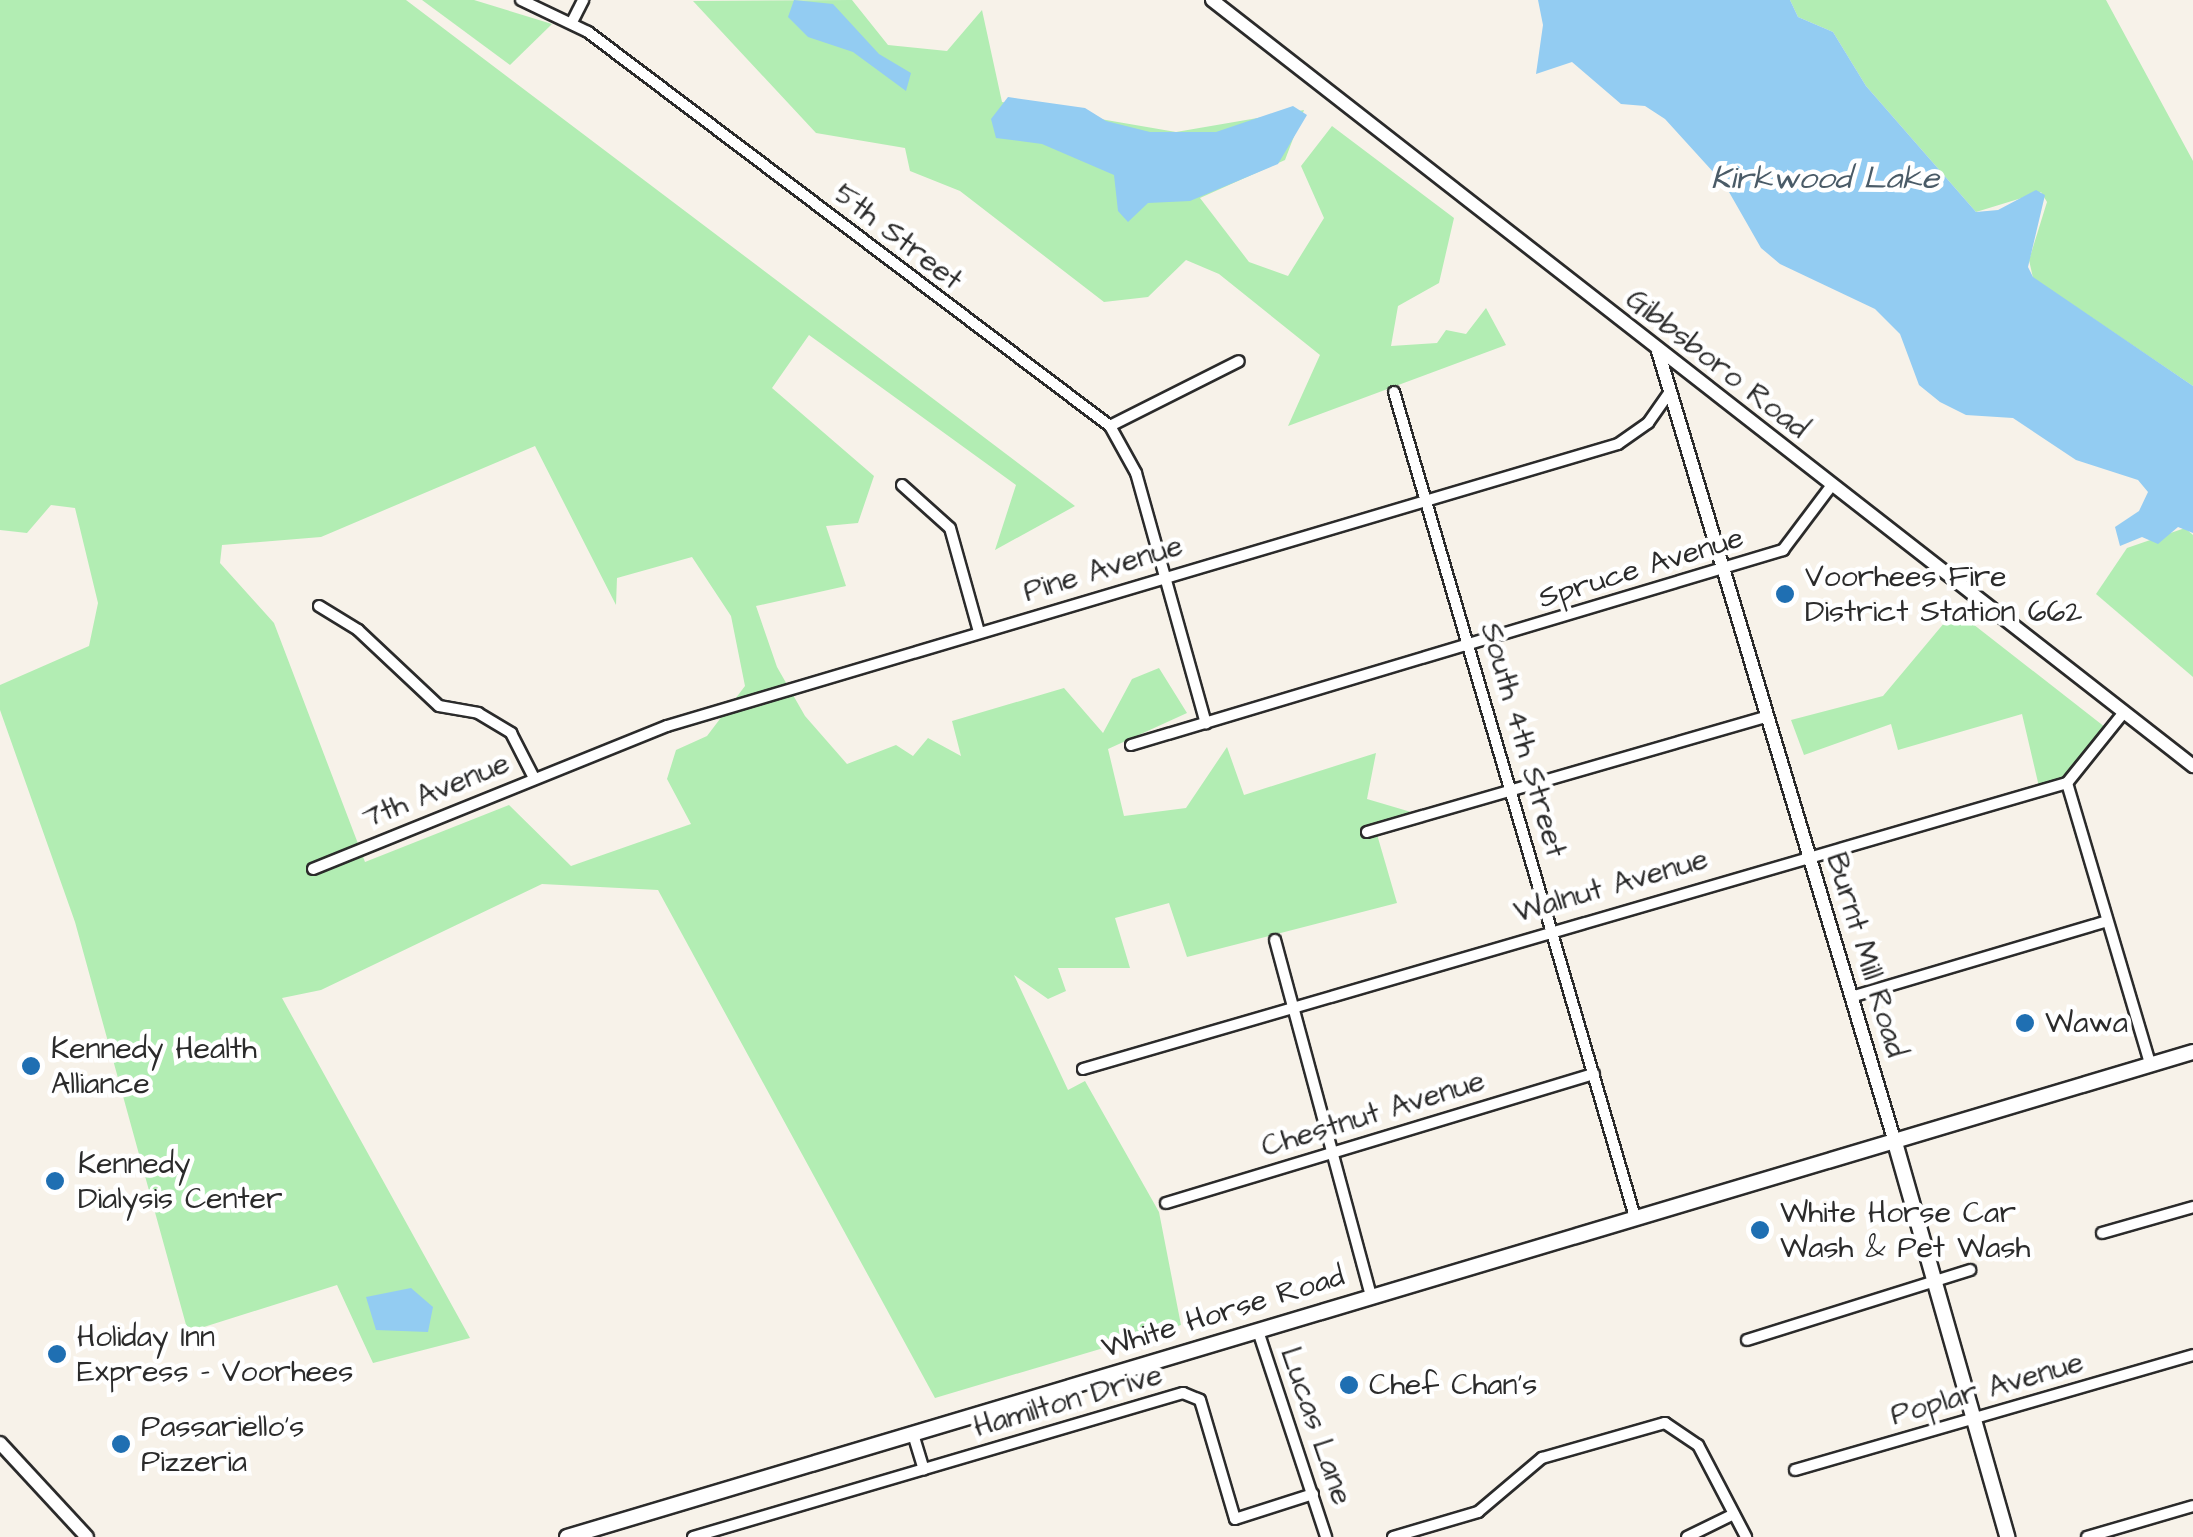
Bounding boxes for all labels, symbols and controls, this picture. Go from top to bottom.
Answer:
water label: Kirkwood Lake [1711,160,1939,198]
street label: 5th Street [827,176,969,298]
street label: Gibbsboro Road [1618,281,1816,447]
street label: Spruce Avenue [1534,520,1748,616]
street label: Pine Avenue [1019,528,1187,610]
place label: Voorhees Fire District Station 662 [1805,559,2082,630]
marker: Voorhees Fire District Station 662 [1774,583,1796,605]
street label: South 4th Street [1472,619,1574,861]
street label: 7th Avenue [357,745,515,837]
street label: Walnut Avenue [1510,841,1712,931]
street label: Burnt Mill Road [1818,848,1914,1062]
place label: Wawa [2045,1005,2128,1041]
marker: Wawa [2014,1012,2036,1034]
place label: Kennedy Health Alliance [51,1031,257,1102]
marker: Kennedy Health Alliance [20,1055,42,1077]
street label: Chestnut Avenue [1257,1063,1489,1165]
place label: Kennedy Dialysis Center [78,1146,282,1216]
marker: Kennedy Dialysis Center [42,1168,68,1194]
place label: White Horse Car Wash & Pet Wash [1780,1195,2030,1266]
marker: White Horse Car Wash & Pet Wash [1749,1219,1771,1241]
street label: White Horse Road [1097,1258,1349,1366]
place label: Holiday Inn Express - Voorhees [77,1319,353,1390]
street label: Lucas Lane [1272,1342,1360,1510]
marker: Holiday Inn Express - Voorhees [46,1343,68,1365]
street label: Poplar Avenue [1887,1344,2087,1434]
street label: Hamilton Drive [970,1357,1166,1445]
place label: Chef Chan's [1369,1367,1537,1403]
marker: Chef Chan's [1338,1374,1360,1396]
place label: Passariello's Pizzeria [141,1409,304,1480]
marker: Passariello's Pizzeria [110,1433,132,1455]

